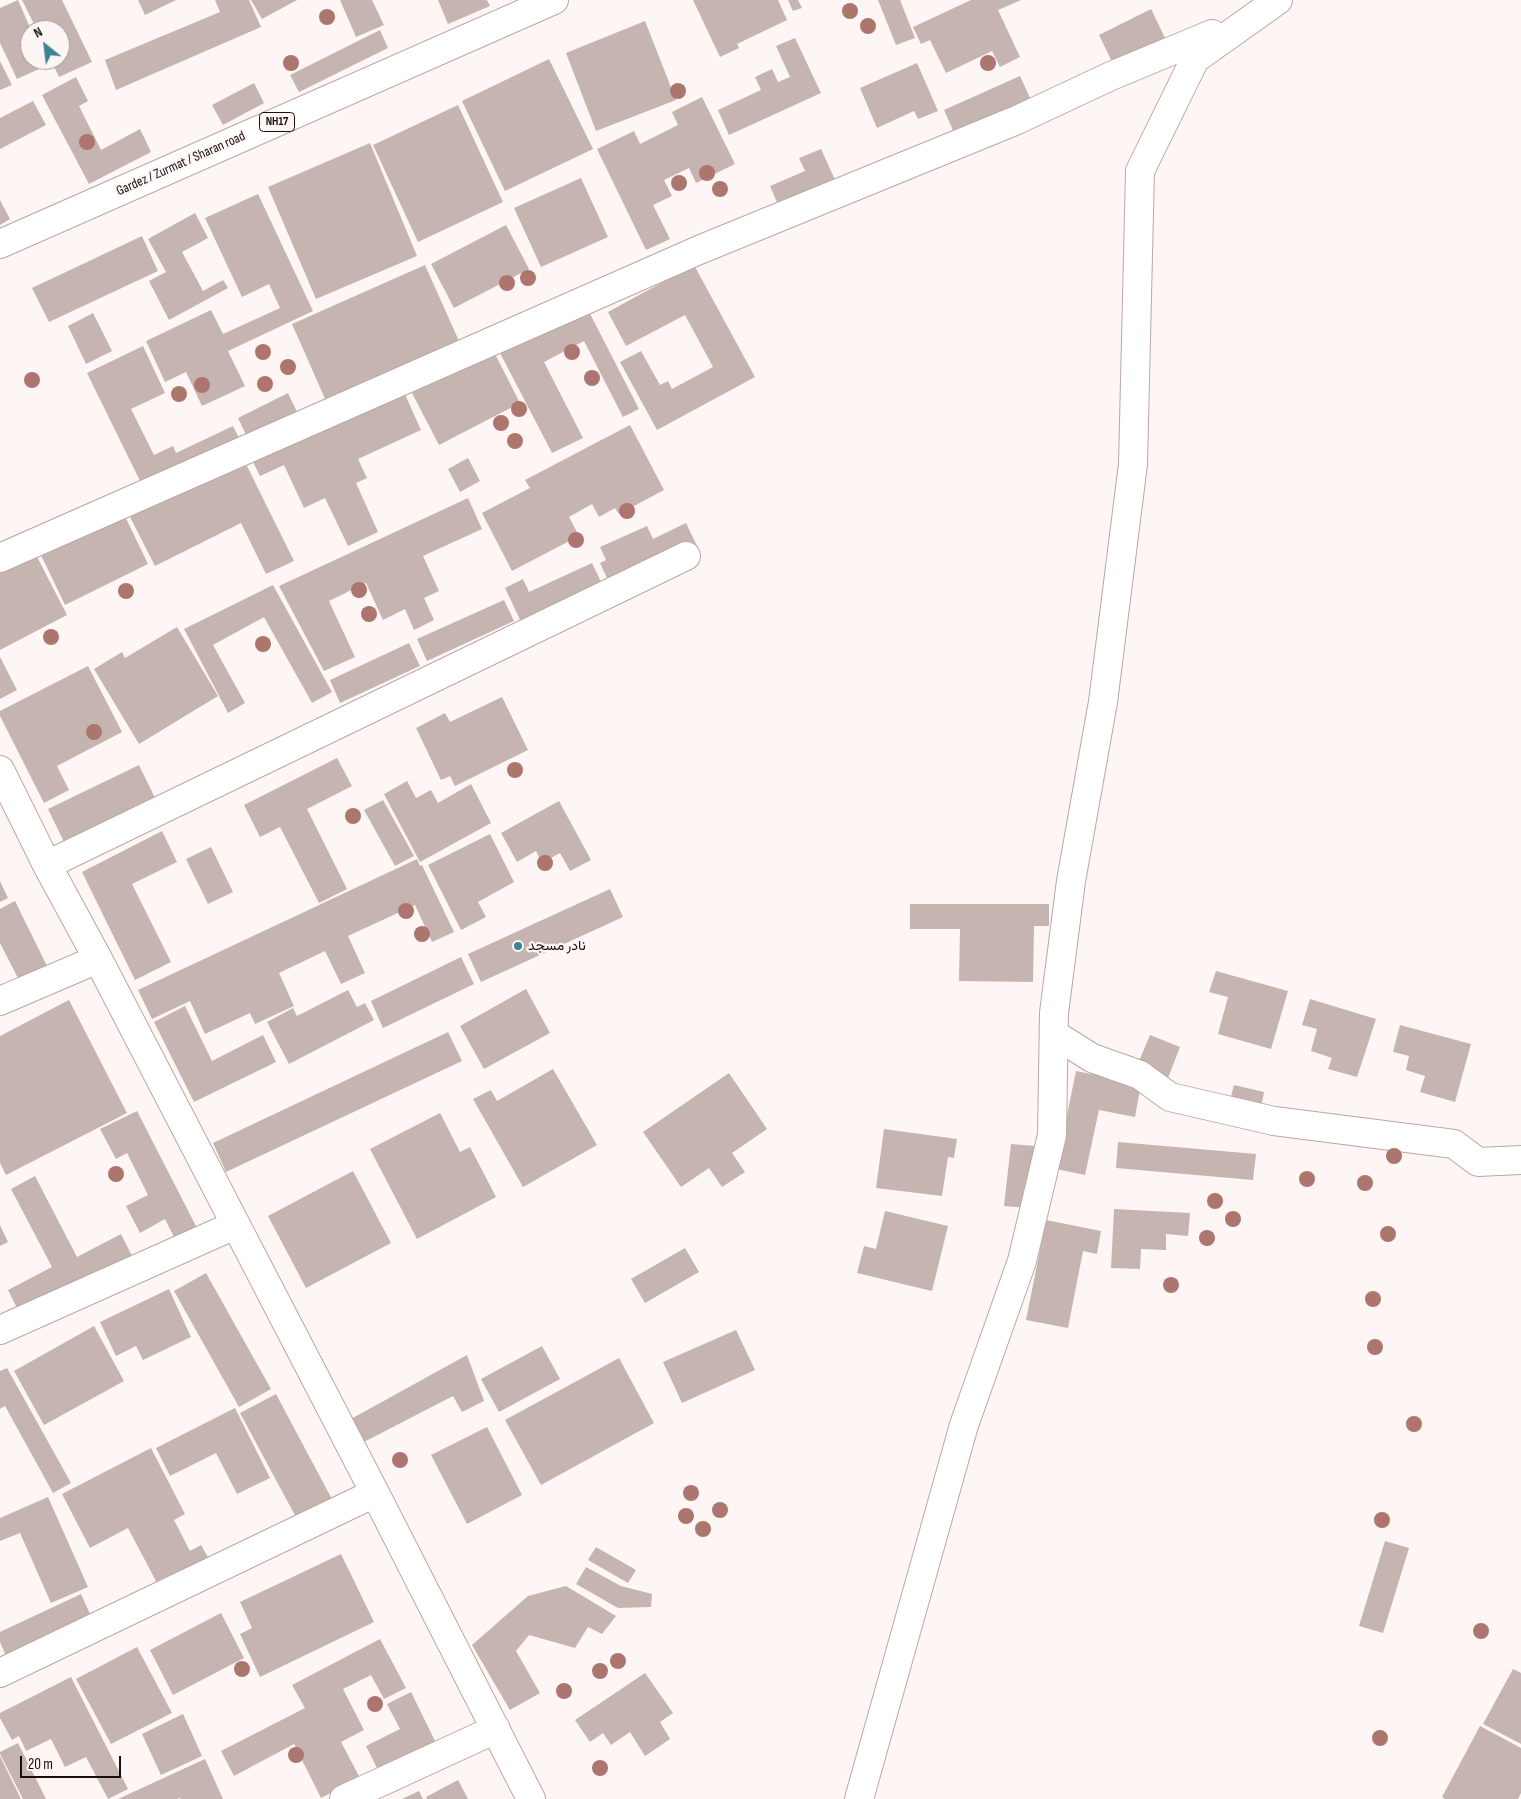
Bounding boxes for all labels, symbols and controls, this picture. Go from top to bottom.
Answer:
north arrow [20,20,70,70]
text: N [31,23,45,42]
road number: NH17 [260,112,294,132]
street label: Gardez / Zurmat / Sharan road [114,128,248,200]
place label: نادر مسجد [528,938,586,954]
marker: نادر مسجد [512,940,524,952]
scale bar [22,1746,124,1778]
text: 20 m [28,1755,53,1774]

